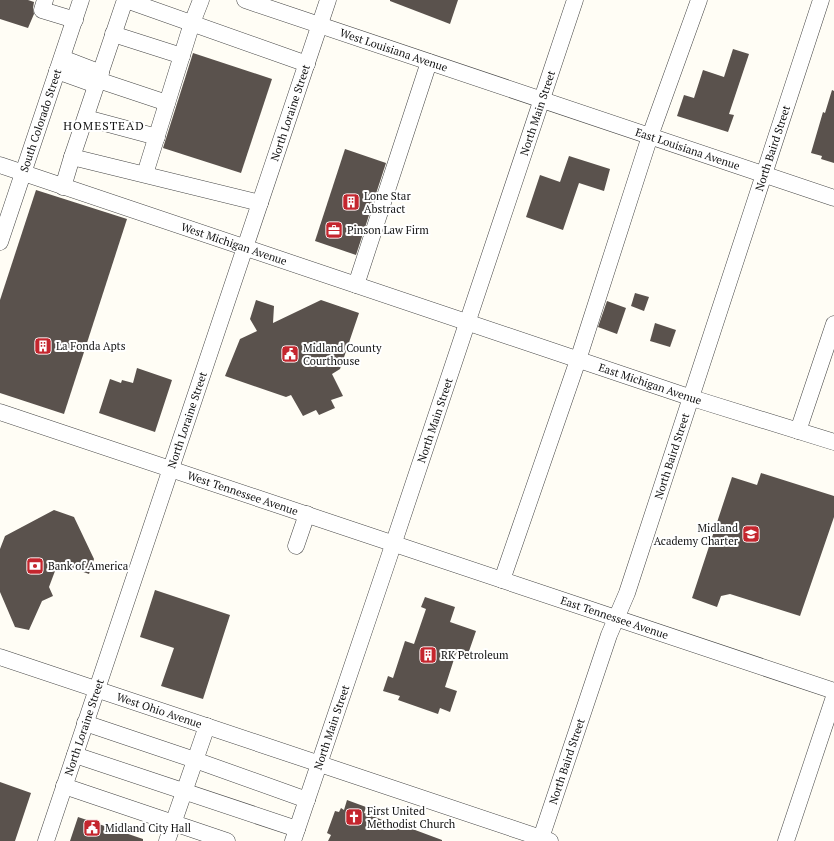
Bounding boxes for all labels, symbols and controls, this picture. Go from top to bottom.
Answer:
street label: West Louisiana Avenue [338,25,450,75]
street label: North Loraine Street [267,63,313,163]
street label: South Colorado Street [17,67,64,174]
street label: North Main Street [517,69,558,157]
street label: North Baird Street [752,103,793,193]
district label: HOMESTEAD [63,118,145,133]
street label: East Louisiana Avenue [633,125,742,173]
place label: Lone Star Abstract [364,189,411,216]
building icon: Lone Star Abstract [341,192,361,212]
street label: West Michigan Avenue [179,219,289,268]
office icon: Pinson Law Firm [324,220,344,240]
place label: Pinson Law Firm [347,223,429,237]
building icon: La Fonda Apts [33,336,53,356]
place label: La Fonda Apts [56,339,126,353]
place label: Midland County Courthouse [303,341,382,368]
public building icon: Midland County Courthouse [280,344,300,364]
street label: East Michigan Avenue [597,360,704,408]
street label: North Loraine Street [164,370,210,470]
street label: North Main Street [414,376,456,465]
street label: North Baird Street [651,411,692,501]
street label: West Tennessee Avenue [185,468,301,518]
place label: Midland Academy Charter [654,521,739,548]
school or university icon: Midland Academy Charter [741,524,761,544]
bank icon: Bank of America [25,556,45,576]
place label: Bank of America [48,559,129,573]
street label: East Tennessee Avenue [559,593,671,642]
building icon: RK Petroleum [418,645,438,665]
place label: RK Petroleum [441,648,509,662]
street label: North Loraine Street [61,677,107,777]
street label: North Main Street [311,683,352,772]
street label: West Ohio Avenue [115,690,204,731]
street label: North Baird Street [546,717,588,806]
place label: First United Methodist Church [367,804,456,831]
church icon: First United Methodist Church [344,807,364,827]
public building icon: Midland City Hall [82,818,102,838]
place label: Midland City Hall [105,821,191,835]

